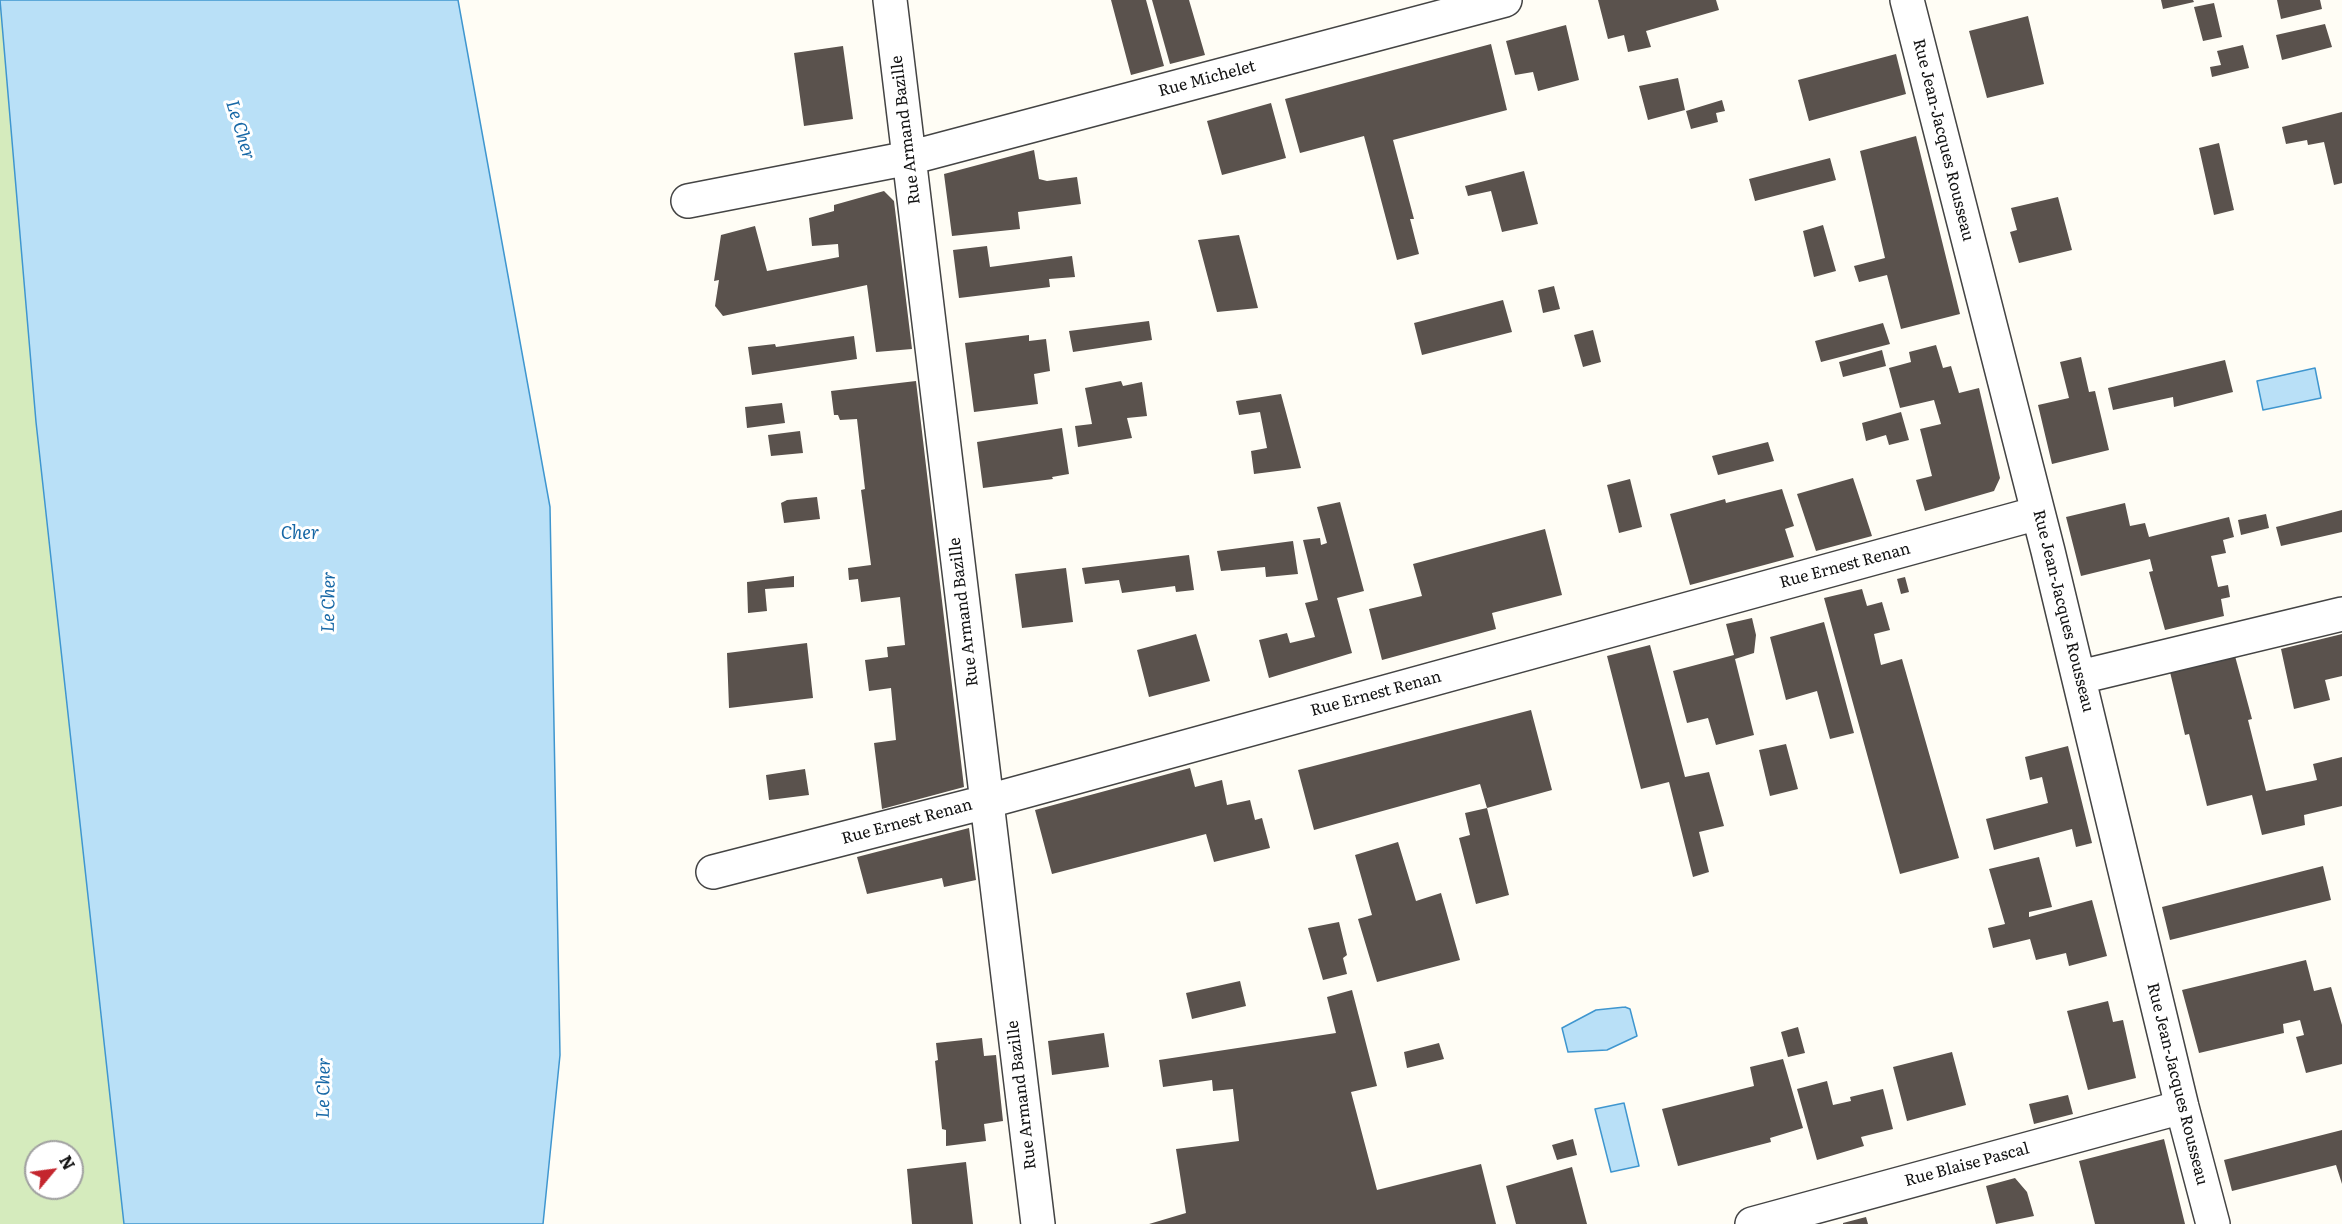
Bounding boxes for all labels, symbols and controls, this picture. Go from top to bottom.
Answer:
street label: Rue Jean-Jacques Rousseau [1909,37,1977,243]
street label: Rue Armand Bazille [887,54,925,206]
street label: Rue Michelet [1156,57,1258,101]
water label: Le Cher [221,98,259,162]
street label: Rue Jean-Jacques Rousseau [2029,508,2097,714]
water label: Cher [281,523,319,545]
street label: Rue Armand Bazille [945,536,983,688]
street label: Rue Ernest Renan [1778,539,1912,593]
water label: Le Cher [318,571,340,633]
street label: Rue Ernest Renan [1309,667,1443,721]
street label: Rue Ernest Renan [840,795,974,849]
street label: Rue Jean-Jacques Rousseau [2143,981,2211,1187]
street label: Rue Armand Bazille [1003,1019,1041,1171]
water label: Le Cher [313,1057,335,1119]
street label: Rue Blaise Pascal [1902,1139,2032,1191]
north arrow [24,1140,84,1200]
text: N [54,1151,82,1174]

